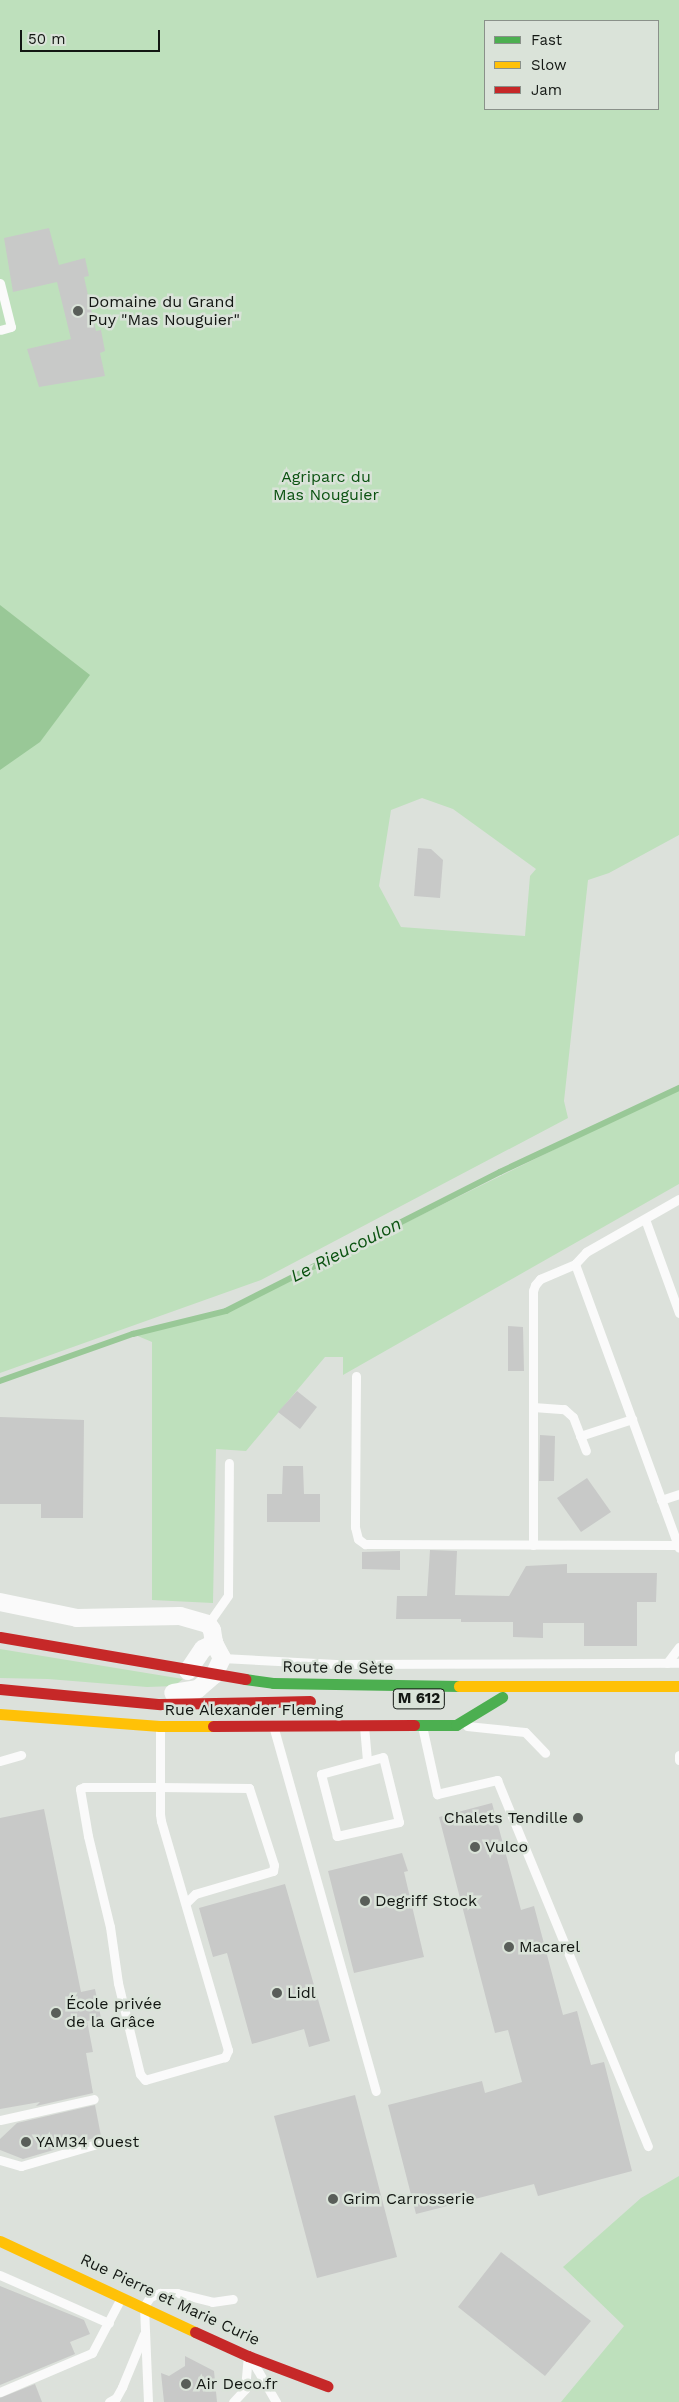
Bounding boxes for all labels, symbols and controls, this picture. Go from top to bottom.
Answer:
scale bar [22,20,162,52]
legend [484,20,659,110]
text: 50 m [28,30,65,48]
text: Fast [531,31,562,49]
text: Slow [531,56,567,74]
text: Jam [531,81,562,99]
place label: Domaine du Grand Puy "Mas Nouguier" [88,292,240,330]
marker: Domaine du Grand Puy "Mas Nouguier" [72,305,84,317]
park label: Agriparc du Mas Nouguier [273,467,379,505]
water label: Le Rieucoulon [287,1213,405,1287]
street label: Route de Sète [282,1657,394,1679]
road number: M 612 [393,1686,445,1712]
street label: Rue Alexander Fleming [164,1700,344,1720]
place label: Chalets Tendille [443,1808,568,1828]
marker: Chalets Tendille [572,1812,584,1824]
place label: Vulco [485,1837,528,1857]
marker: Vulco [469,1841,481,1853]
place label: Degriff Stock [375,1891,478,1911]
marker: Degriff Stock [359,1895,371,1907]
place label: Macarel [519,1937,580,1957]
marker: Macarel [503,1941,515,1953]
place label: Lidl [287,1983,316,2003]
marker: Lidl [271,1987,283,1999]
place label: École privée de la Grâce [66,1994,162,2032]
marker: École privée de la Grâce [50,2007,62,2019]
place label: YAM34 Ouest [36,2132,139,2152]
marker: YAM34 Ouest [20,2136,32,2148]
place label: Grim Carrosserie [343,2189,475,2209]
marker: Grim Carrosserie [327,2193,339,2205]
street label: Rue Pierre et Marie Curie [77,2250,263,2350]
place label: Air Deco.fr [196,2374,278,2394]
marker: Air Deco.fr [180,2378,192,2390]

